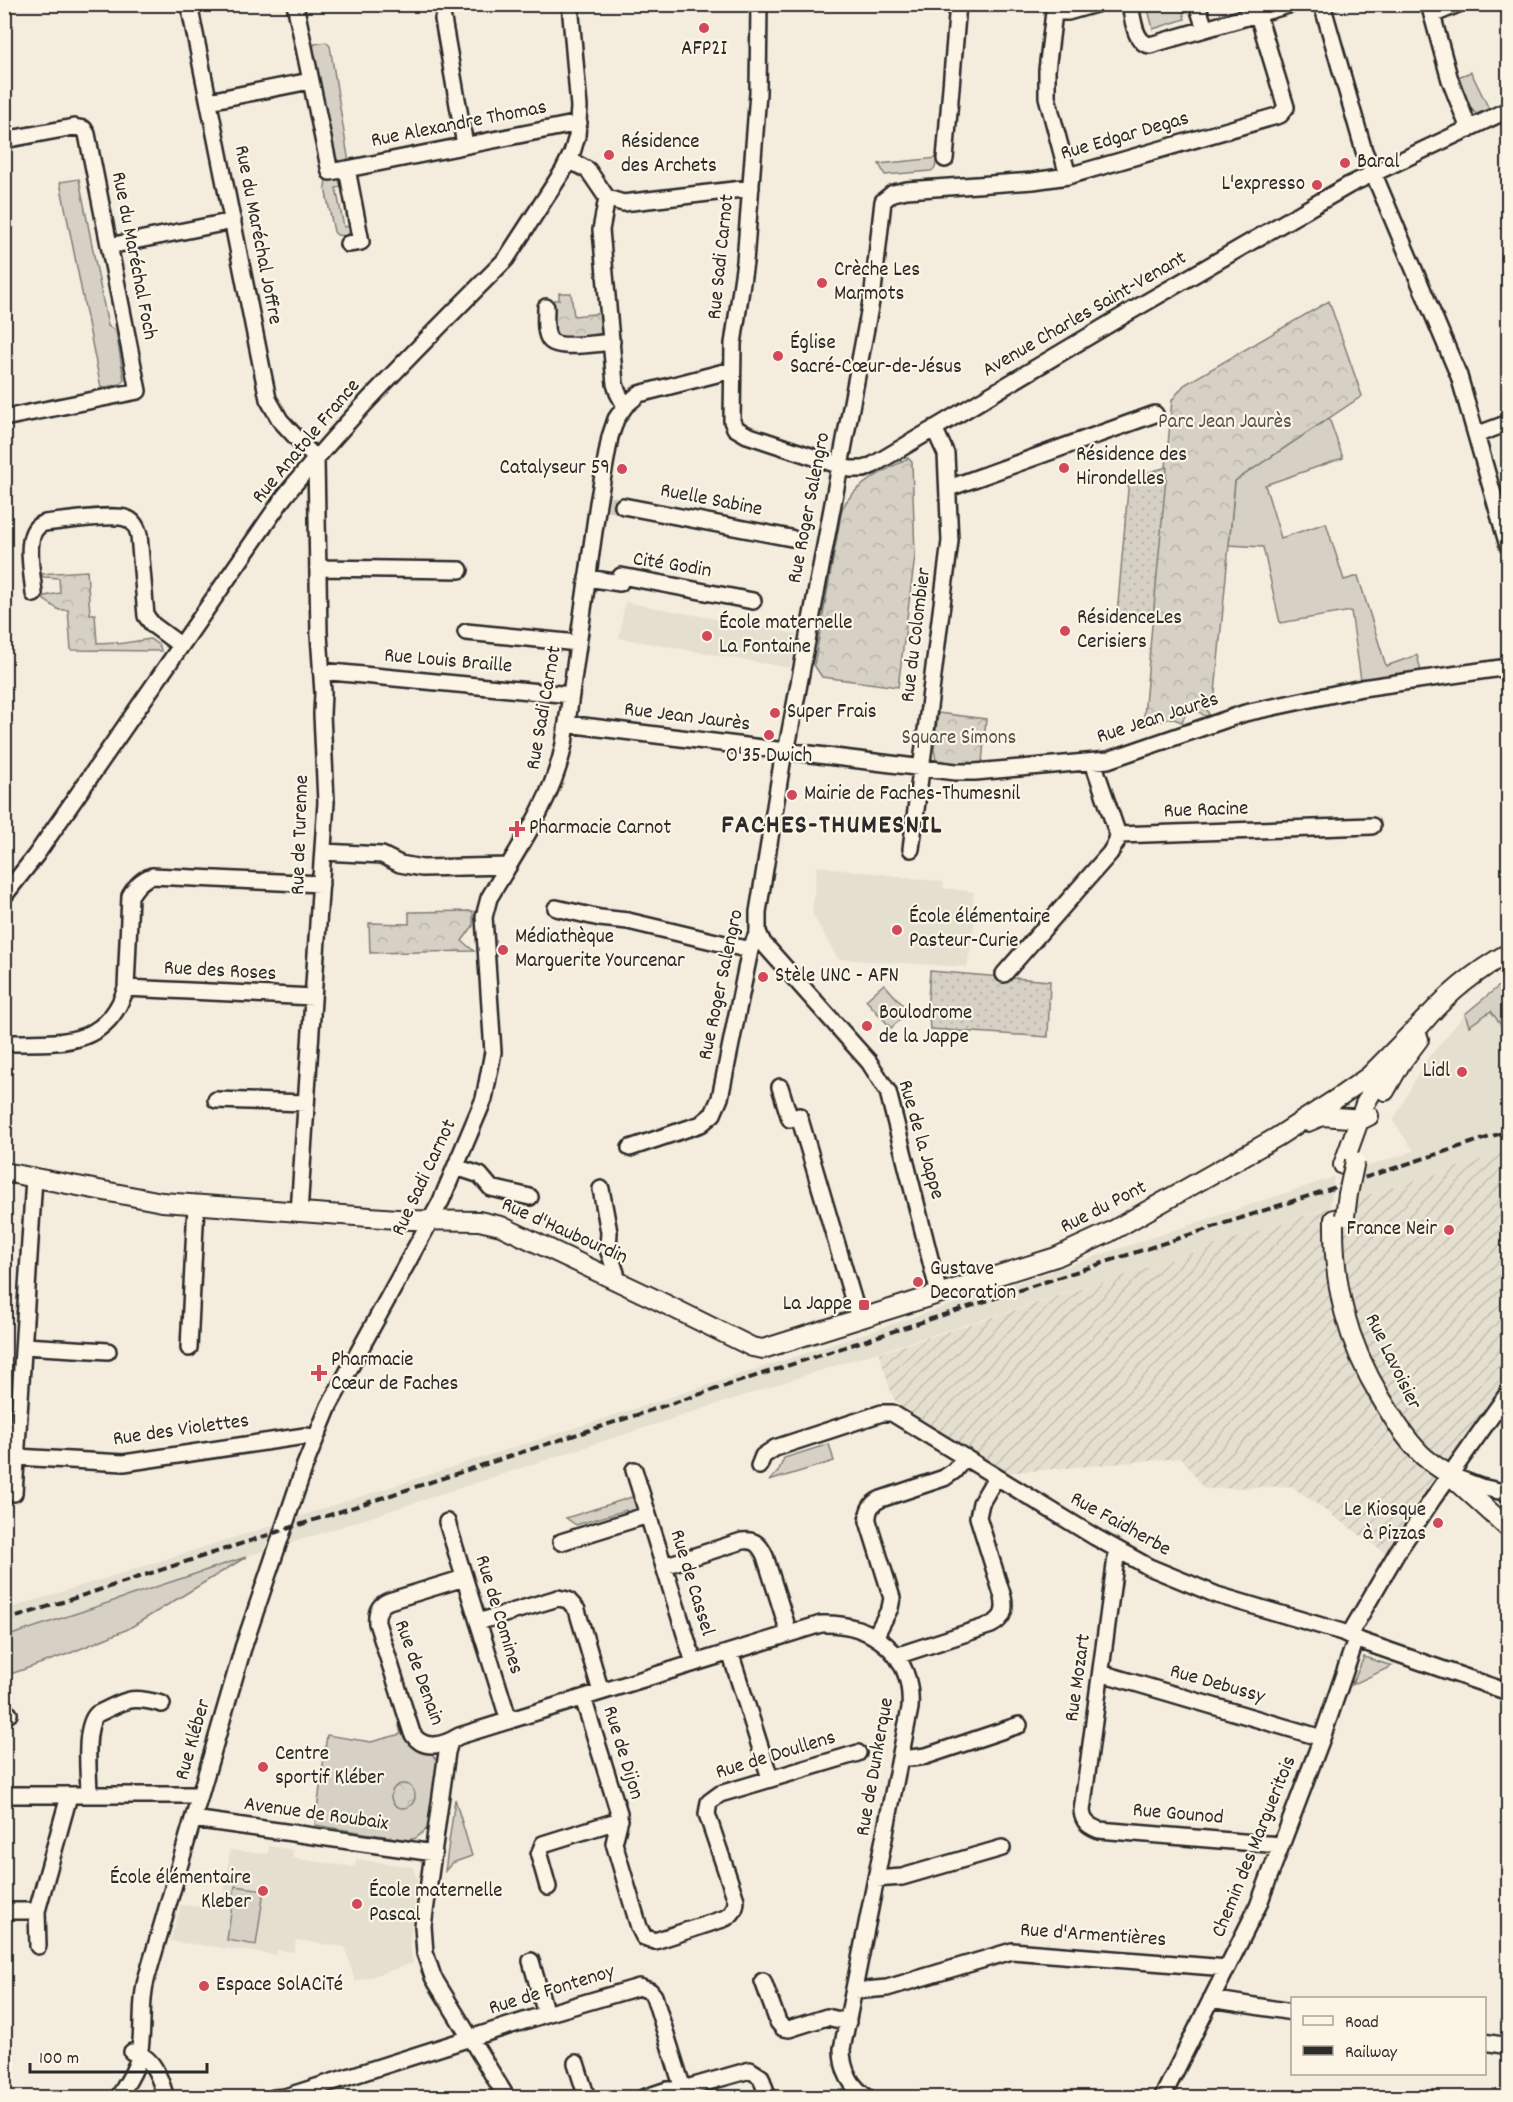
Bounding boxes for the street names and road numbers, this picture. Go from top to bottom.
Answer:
street label: Rue Alexandre Thomas [369,93,549,157]
street label: Rue Edgar Degas [1057,104,1193,170]
street label: Rue du Maréchal Joffre [225,143,289,327]
street label: Rue du Maréchal Foch [102,169,164,343]
street label: Rue Sadi Carnot [701,193,744,321]
street label: Avenue Charles Saint-Venant [977,244,1193,386]
street label: Rue Anatole France [246,373,368,511]
street label: Rue Roger Salengro [781,430,839,586]
street label: Ruelle Sabine [657,476,765,526]
street label: Cité Godin [631,545,713,587]
street label: Rue du Colombier [894,566,940,704]
street label: Rue Louis Braille [383,641,513,683]
street label: Rue Sadi Carnot [519,643,571,773]
street label: Rue Jean Jaurès [1093,685,1223,753]
street label: Rue Jean Jaurès [622,695,752,741]
street label: Rue de Turenne [284,774,318,896]
street label: Rue Racine [1163,795,1249,827]
street label: Rue Roger Salengro [691,907,753,1063]
street label: Rue des Roses [163,954,277,990]
street label: Rue de la Jappe [889,1077,951,1203]
street label: Rue Sadi Carnot [385,1114,465,1241]
street label: Rue du Pont [1056,1173,1153,1243]
street label: Rue d'Haubourdin [496,1191,632,1273]
street label: Rue Lavoisier [1356,1309,1428,1415]
street label: Rue des Violettes [111,1407,251,1455]
street label: Rue Faidherbe [1064,1485,1176,1565]
street label: Rue de Cassel [661,1526,721,1640]
street label: Rue de Comines [466,1552,530,1678]
street label: Rue de Denain [385,1616,451,1730]
street label: Rue Mozart [1058,1632,1100,1724]
street label: Rue Debussy [1166,1657,1269,1713]
street label: Rue de Dunkerque [849,1695,903,1839]
street label: Rue Kléber [168,1696,220,1784]
street label: Rue de Dijon [594,1702,650,1804]
street label: Rue de Doullens [712,1723,840,1789]
street label: Chemin des Margueritois [1205,1752,1305,1942]
street label: Avenue de Roubaix [242,1790,390,1840]
street label: Rue Gounod [1131,1796,1225,1834]
street label: Rue d'Armentières [1019,1916,1167,1956]
street label: Rue de Fontenoy [485,1957,619,2024]

